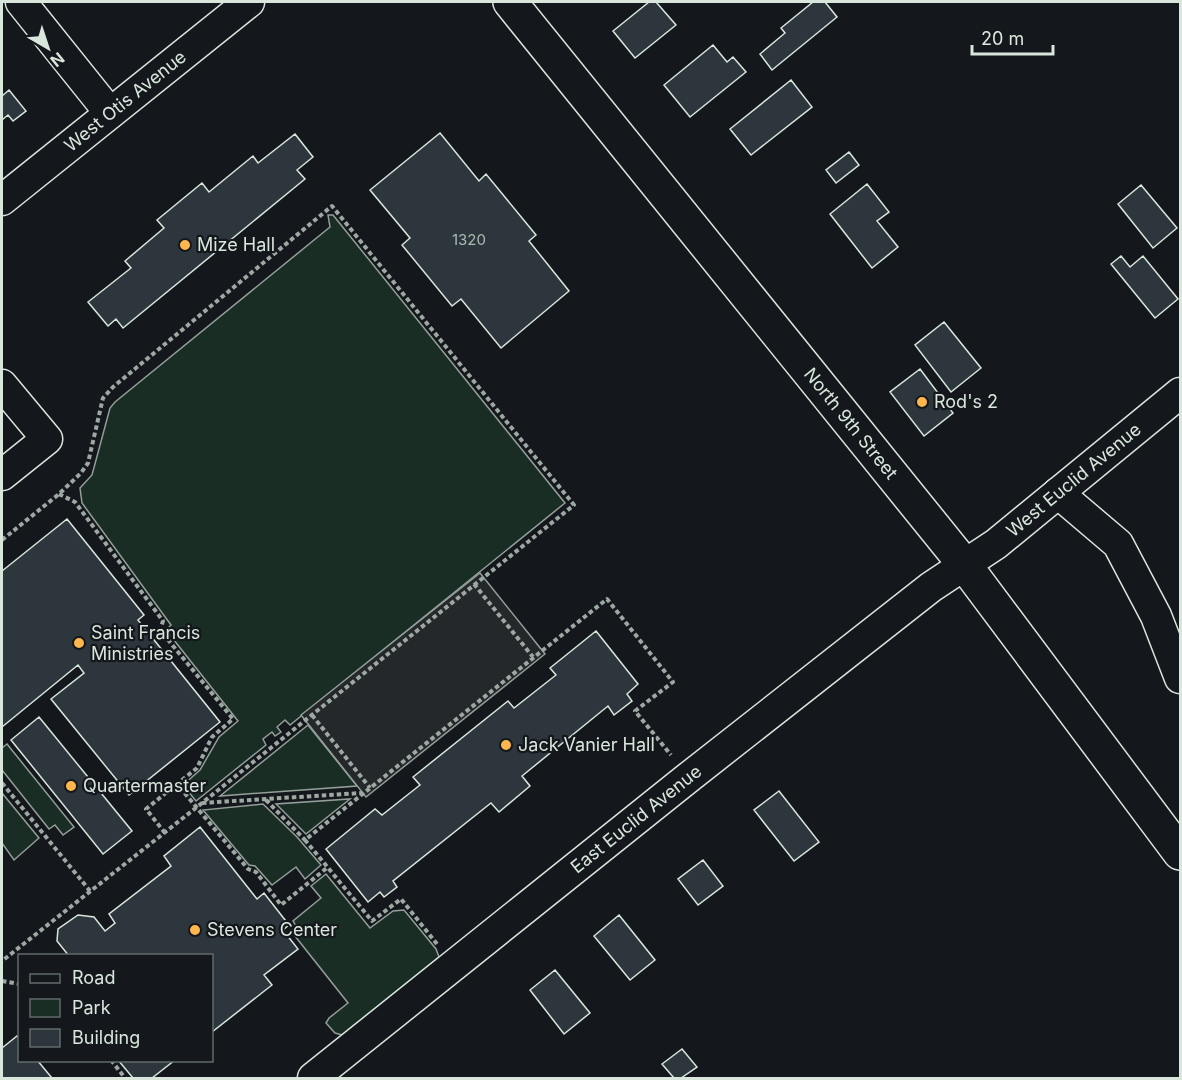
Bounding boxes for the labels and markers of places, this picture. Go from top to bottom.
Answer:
place label: Mize Hall [197,234,275,255]
marker: Mize Hall [178,238,192,252]
place label: Rod's 2 [934,391,998,412]
marker: Rod's 2 [915,395,929,409]
place label: Saint Francis Ministries [91,622,200,664]
marker: Saint Francis Ministries [72,636,86,650]
place label: Jack Vanier Hall [518,734,655,755]
marker: Jack Vanier Hall [499,738,513,752]
place label: Quartermaster [83,775,206,796]
marker: Quartermaster [64,779,78,793]
place label: Stevens Center [207,919,337,940]
marker: Stevens Center [188,923,202,937]

